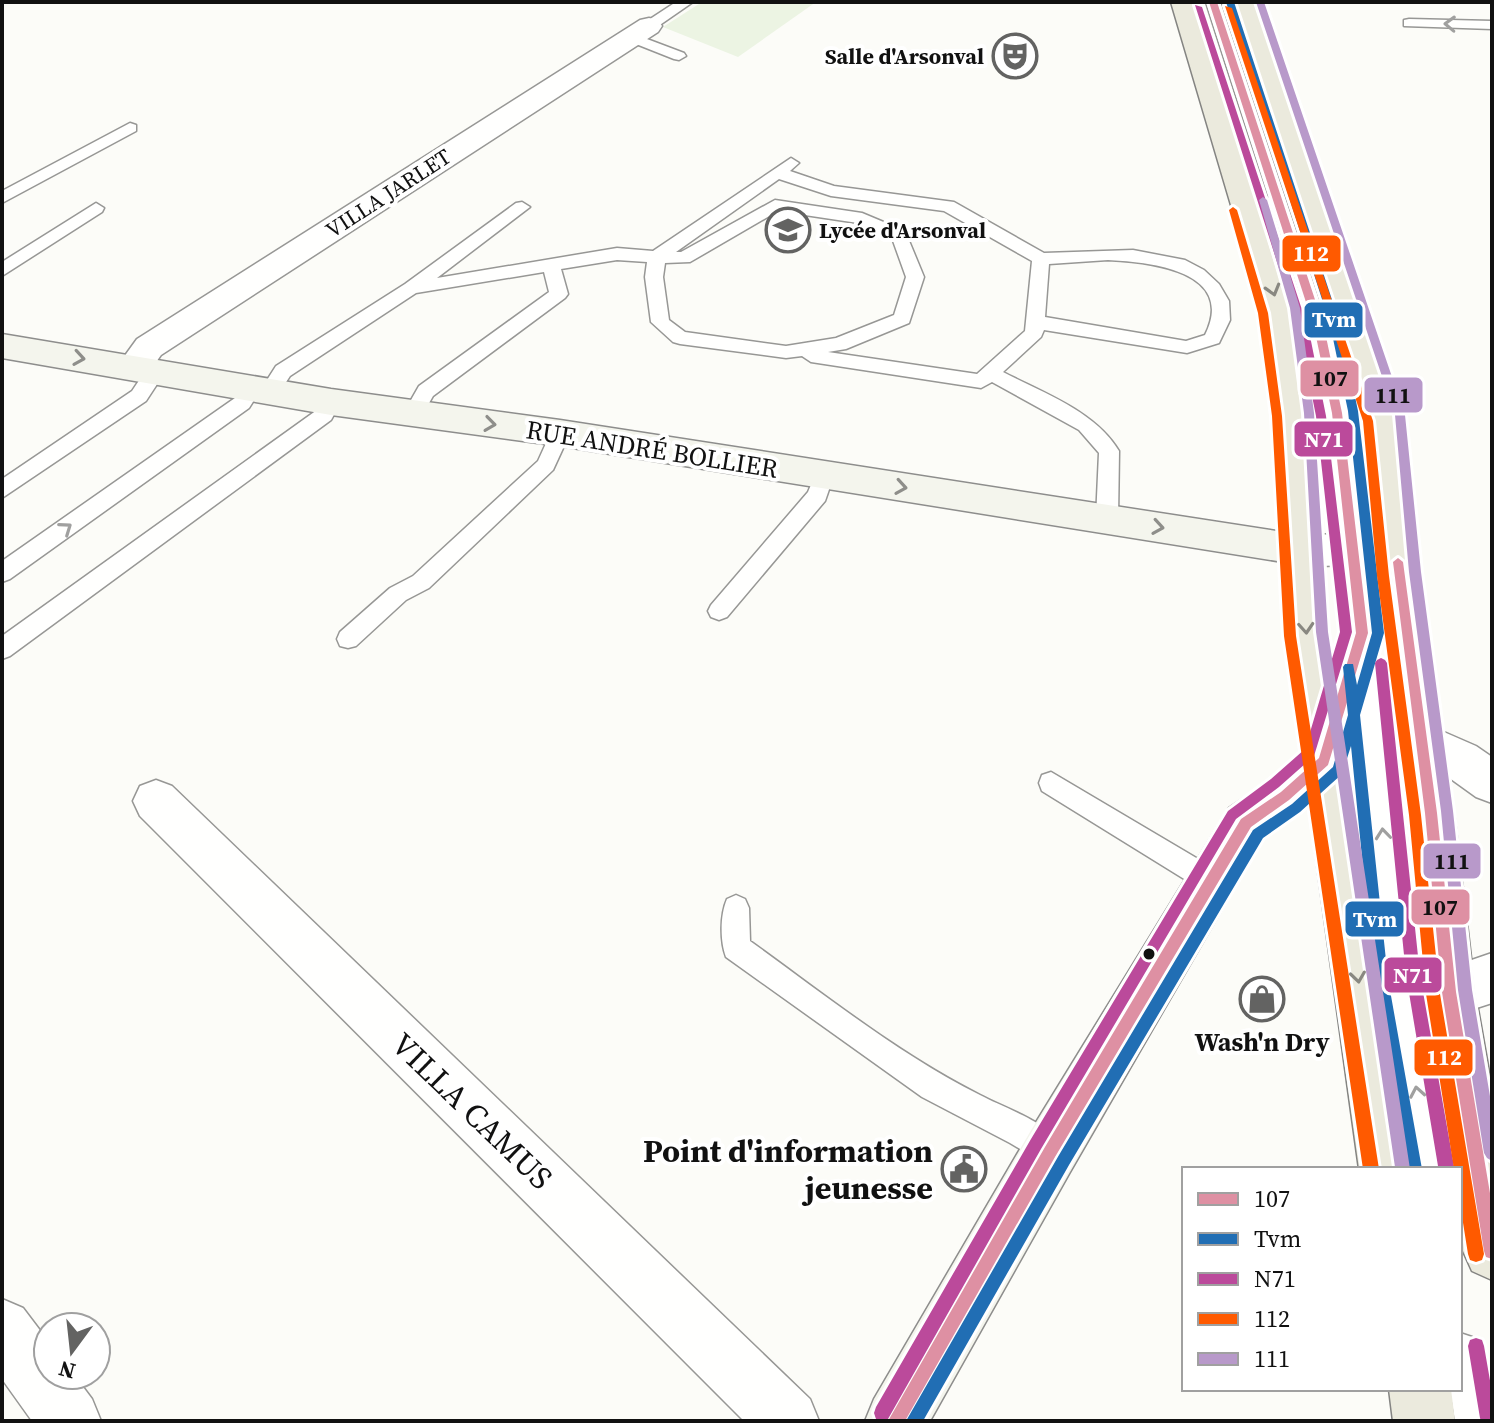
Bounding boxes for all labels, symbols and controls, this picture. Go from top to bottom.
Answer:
one-way arrow [1443,15,1456,33]
theatre icon: Salle d'Arsonval [991,32,1039,80]
place label: Salle d'Arsonval [825,41,984,71]
street label: VILLA JARLET [320,141,456,245]
school or university icon: Lycée d'Arsonval [764,206,812,254]
place label: Lycée d'Arsonval [819,215,986,245]
line badge: 112 [1281,234,1342,273]
text: 112 [1293,238,1329,268]
one-way arrow [1264,283,1280,297]
line badge: Tvm [1303,301,1364,339]
text: Tvm [1312,304,1356,334]
one-way arrow [72,349,86,366]
line badge: 107 [1299,359,1360,398]
text: 107 [1312,363,1348,393]
line badge: 111 [1363,376,1424,414]
text: 111 [1375,380,1411,410]
street label: RUE ANDRÉ BOLLIER [523,411,781,487]
one-way arrow [483,415,497,432]
line badge: N71 [1293,420,1354,458]
text: N71 [1304,424,1344,454]
one-way arrow [895,478,908,495]
one-way arrow [1152,518,1165,535]
one-way arrow [57,523,71,538]
one-way arrow [1297,622,1314,635]
one-way arrow [1374,828,1391,841]
line badge: 111 [1422,842,1482,880]
text: 111 [1434,846,1470,876]
line badge: 107 [1410,888,1471,926]
text: 107 [1422,892,1458,922]
line badge: Tvm [1344,900,1405,938]
text: Tvm [1353,904,1397,934]
unlabelled marker [1141,946,1157,962]
line badge: N71 [1383,956,1443,994]
text: N71 [1393,960,1433,990]
one-way arrow [1349,970,1366,984]
shop icon: Wash'n Dry [1238,975,1286,1023]
street label: VILLA CAMUS [382,1023,562,1199]
place label: Wash'n Dry [1194,1024,1330,1060]
line badge: 112 [1413,1038,1474,1077]
text: 112 [1426,1042,1462,1072]
one-way arrow [1409,1085,1426,1099]
place label: Point d'information jeunesse [643,1129,933,1210]
public building icon: Point d'information jeunesse [940,1145,988,1193]
legend [1182,1167,1462,1391]
text: 107 [1254,1182,1290,1215]
text: Tvm [1254,1222,1301,1255]
text: N71 [1254,1262,1296,1295]
text: 112 [1254,1302,1290,1335]
north arrow [32,1311,112,1391]
text: 111 [1254,1342,1290,1375]
text: N [55,1354,78,1387]

